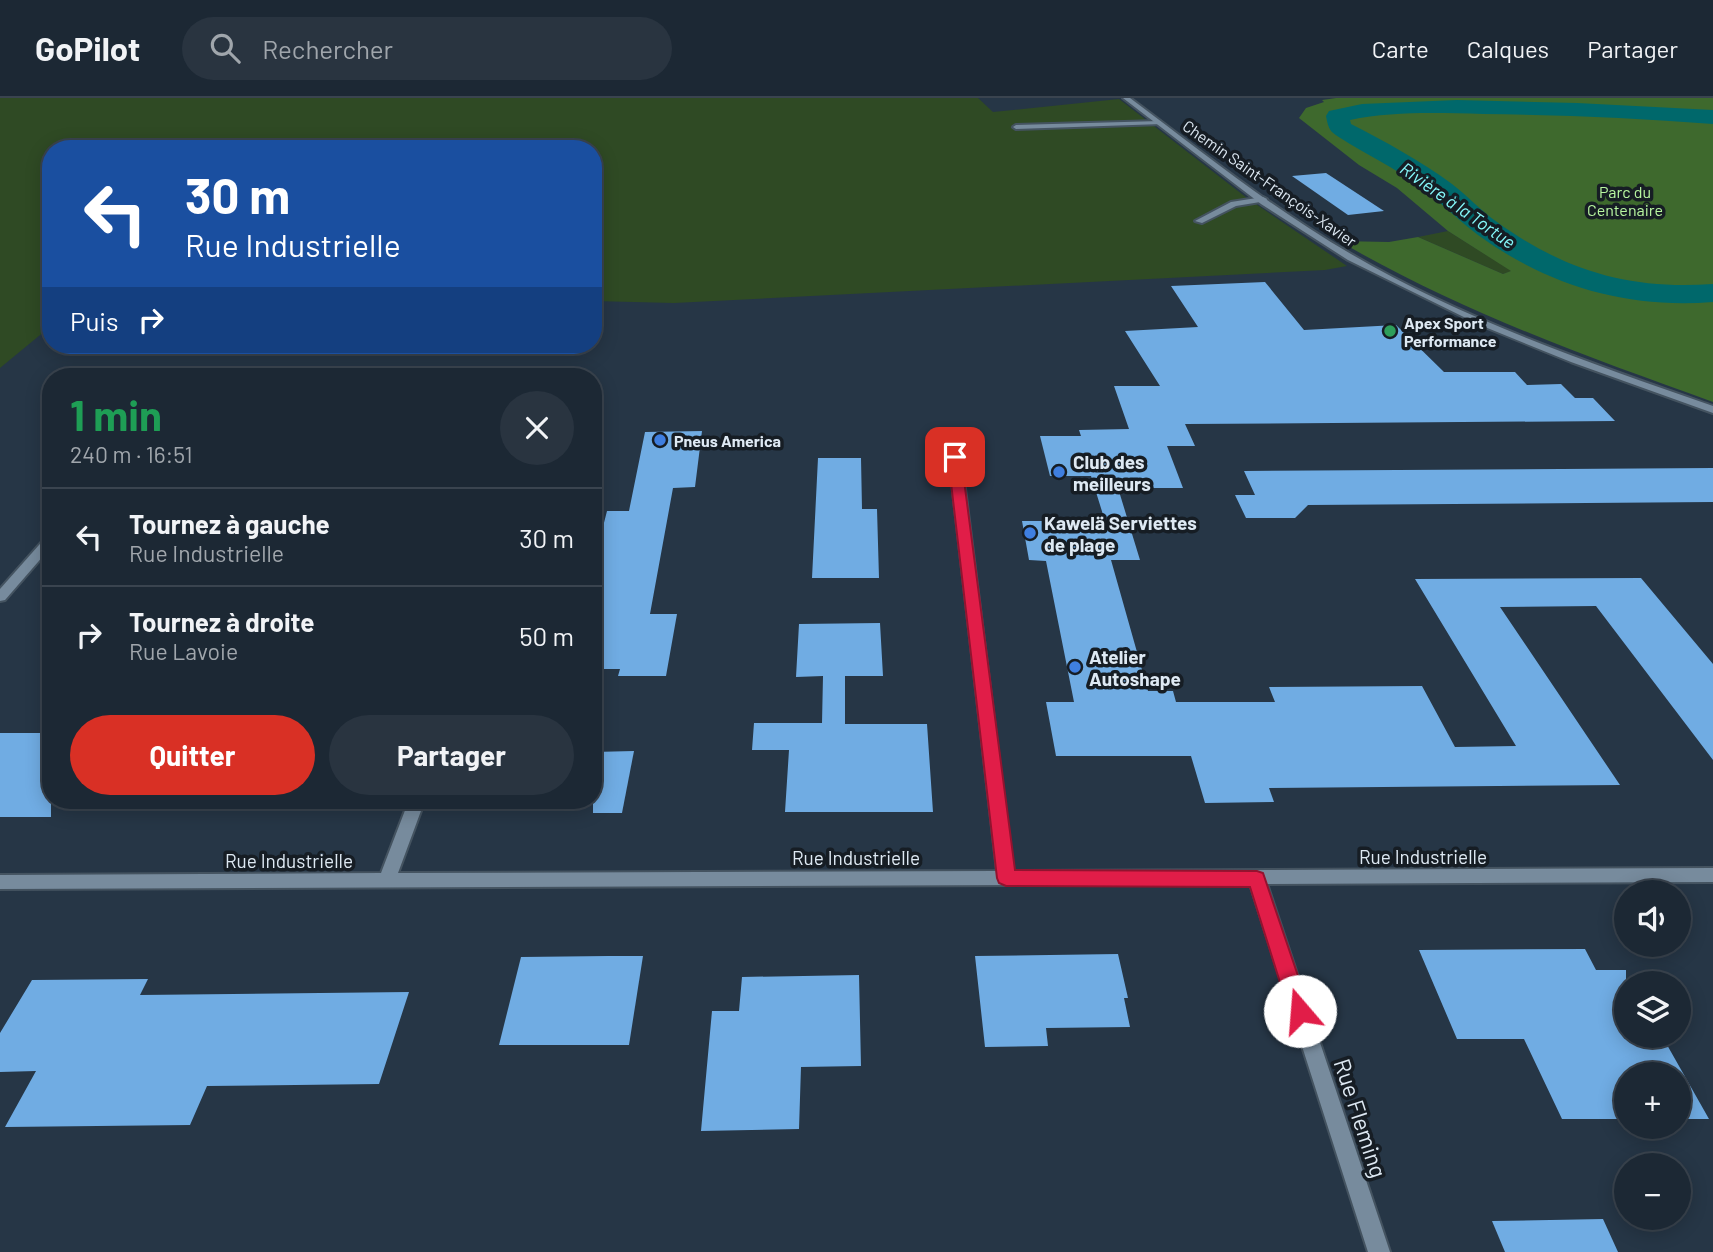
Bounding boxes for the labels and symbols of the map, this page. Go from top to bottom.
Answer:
street label: Chemin Saint-François-Xavier [1179,116,1361,250]
water label: Rivière à la Tortue [1396,157,1520,253]
park label: Parc du Centenaire [1587,182,1663,219]
place label: Apex Sport Performance [1404,313,1497,350]
marker: Apex Sport Performance [1382,323,1398,339]
pin [925,427,985,487]
place label: Pneus America [674,431,781,450]
marker: Pneus America [652,432,668,448]
place label: Club des meilleurs [1073,450,1151,495]
marker: Club des meilleurs [1051,464,1067,480]
place label: Kawelä Serviettes de plage [1044,511,1197,556]
marker: Kawelä Serviettes de plage [1022,525,1038,541]
place label: Atelier Autoshape [1089,645,1181,690]
marker: Atelier Autoshape [1067,659,1083,675]
street label: Rue Industrielle [1359,845,1487,868]
street label: Rue Industrielle [792,846,920,869]
street label: Rue Industrielle [225,849,353,872]
position arrow [1263,974,1337,1048]
street label: Rue Fleming [1329,1055,1393,1181]

